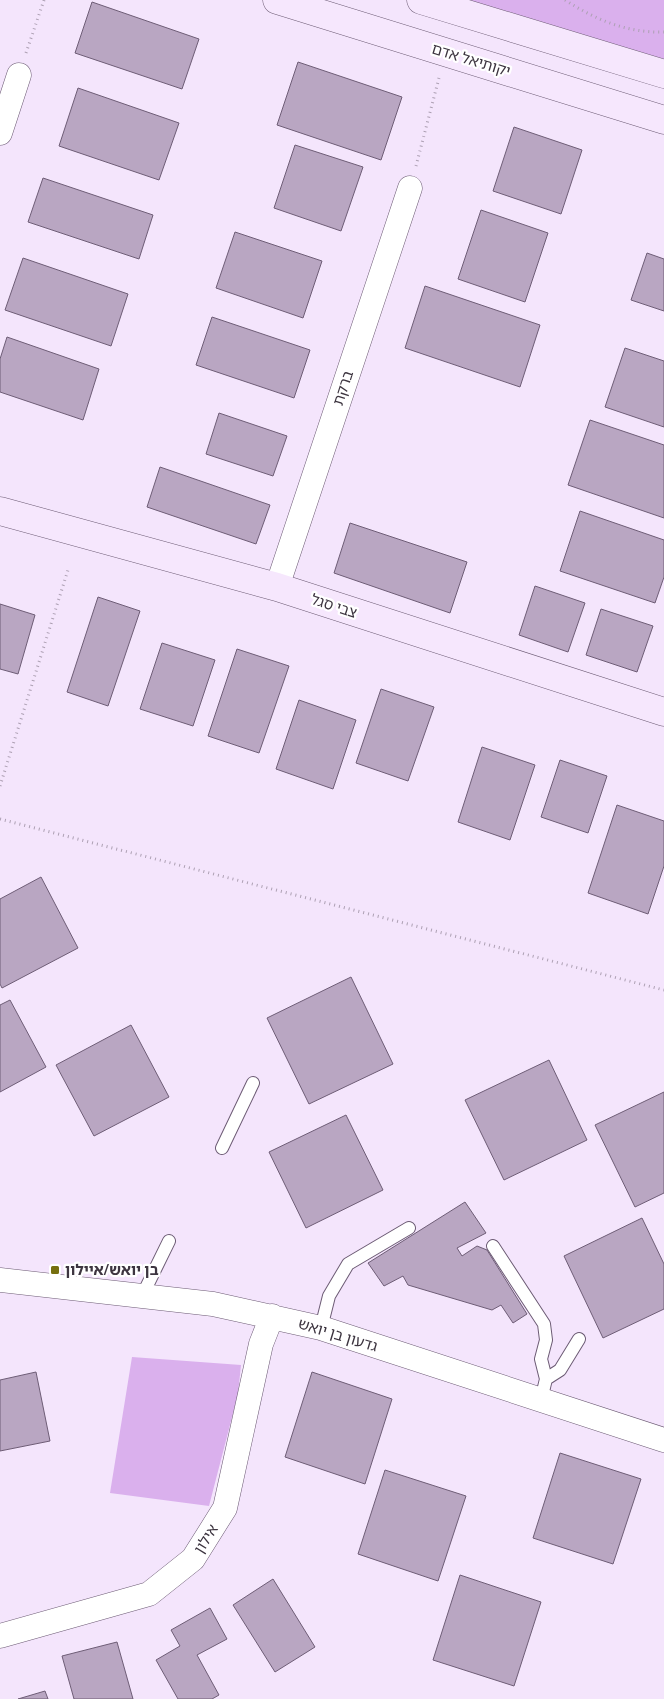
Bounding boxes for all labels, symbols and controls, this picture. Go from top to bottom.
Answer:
street label: יקותיאל אדם [430,40,512,80]
street label: ברקת [329,368,356,407]
street label: צבי סגל [309,590,359,621]
place label: בן יואש/איילון [65,1261,159,1278]
marker: בן יואש/איילון [49,1264,61,1276]
street label: גדעון בן יואש [296,1314,380,1355]
street label: אילון [190,1521,221,1556]

